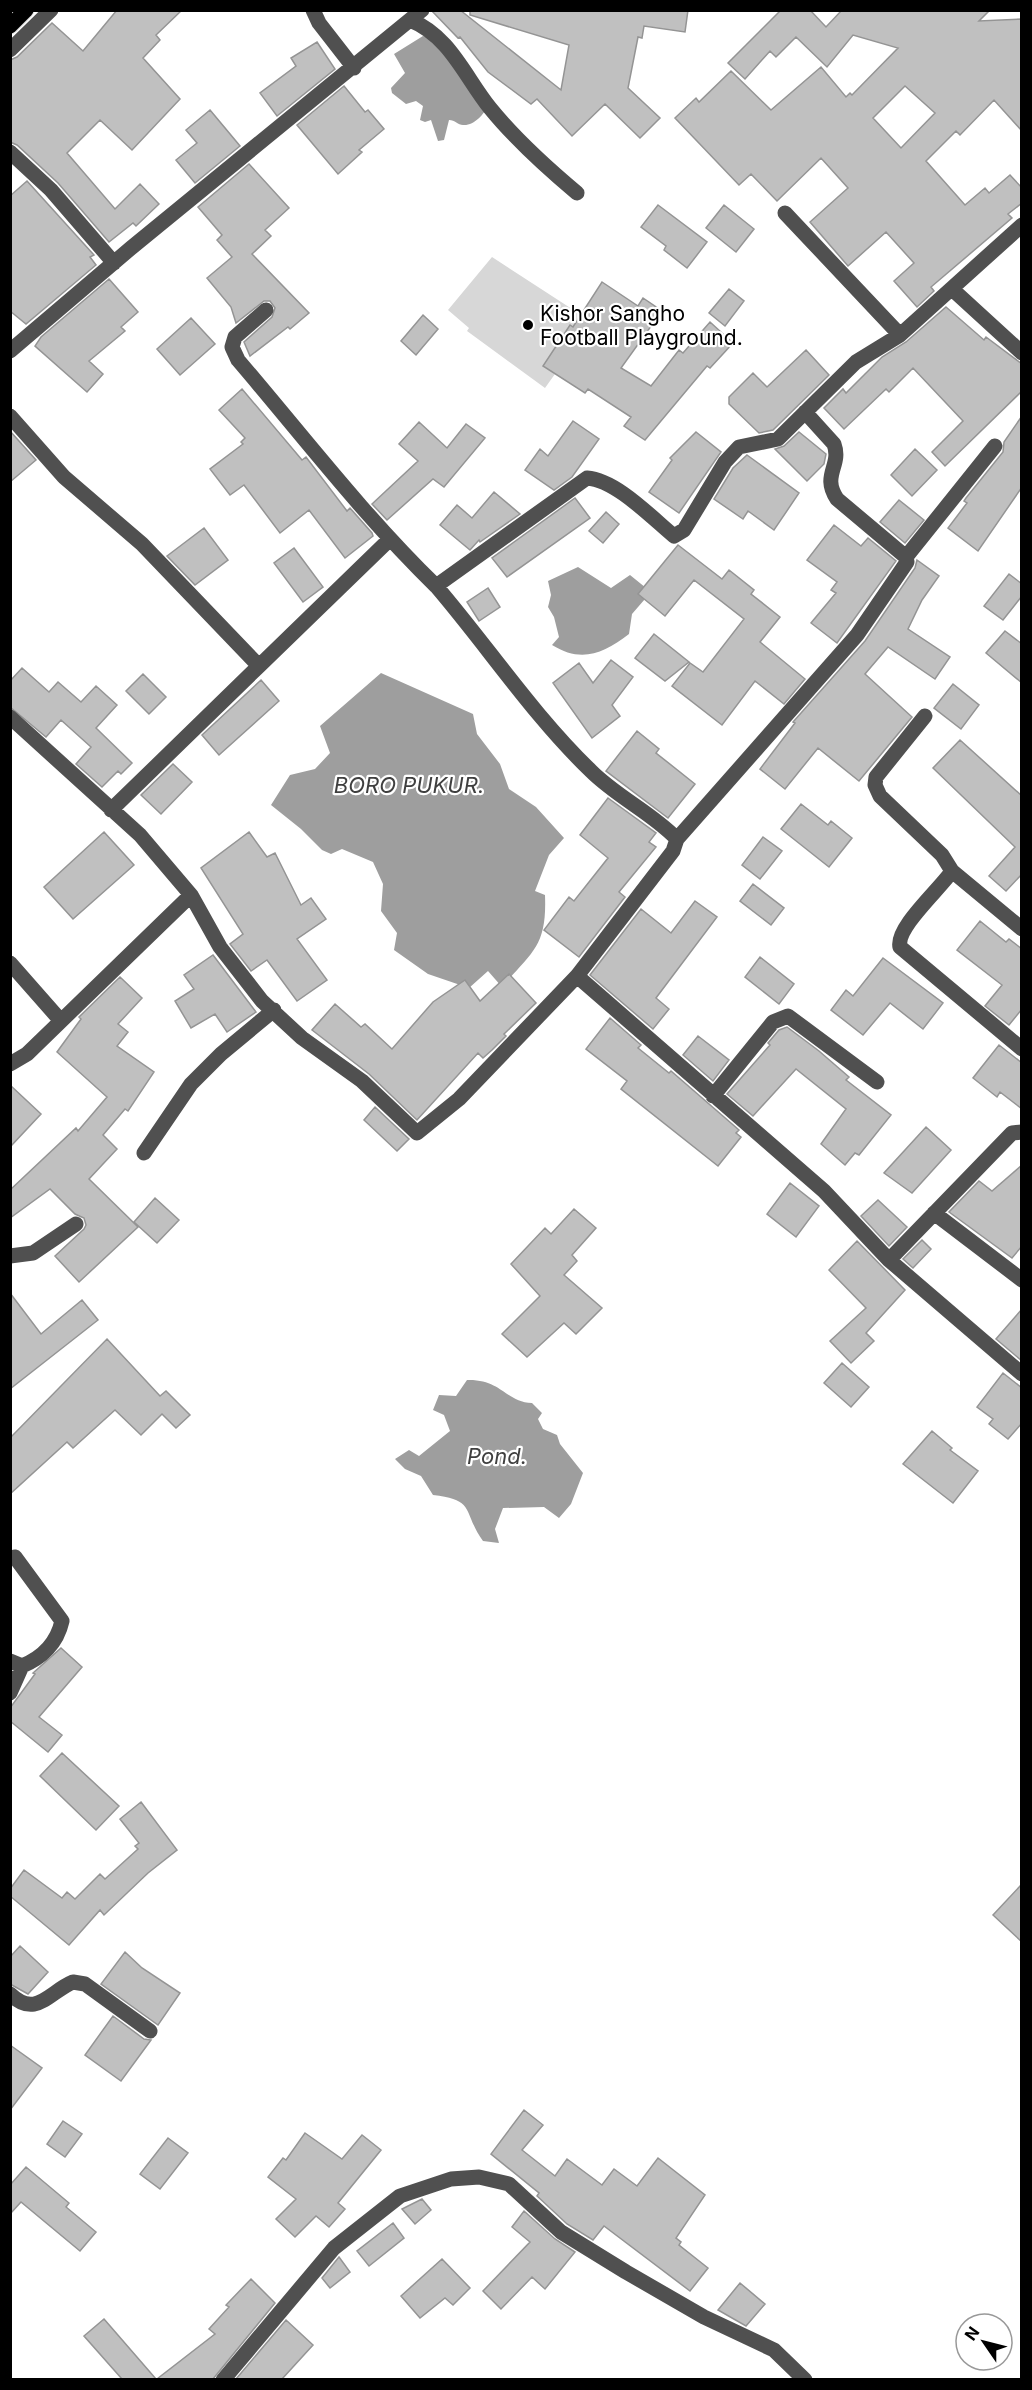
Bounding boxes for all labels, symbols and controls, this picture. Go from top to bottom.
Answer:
place label: Kishor Sangho Football Playground. [540,301,743,350]
marker: Kishor Sangho Football Playground. [521,318,535,332]
water label: BORO PUKUR. [334,772,484,798]
water label: Pond. [467,1443,527,1469]
north arrow [954,2312,1014,2372]
text: N [960,2323,983,2344]

